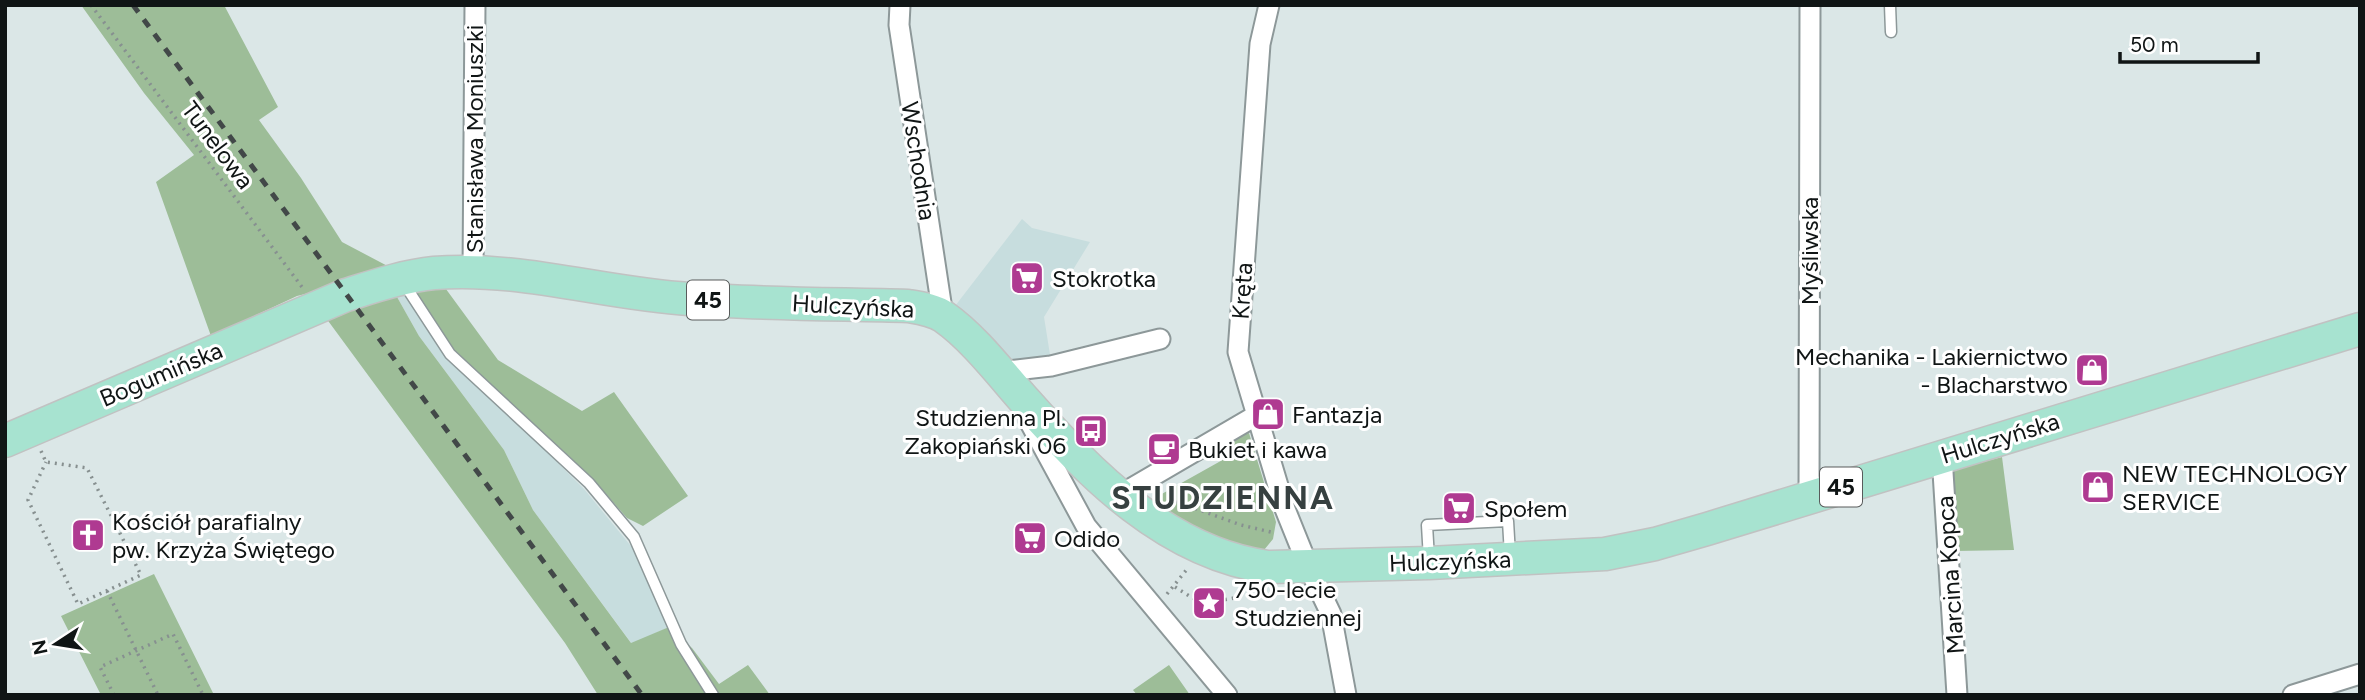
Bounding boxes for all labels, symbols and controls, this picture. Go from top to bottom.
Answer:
scale bar [2120,21,2258,65]
street label: Stanisława Moniuszki [460,25,489,253]
text: 50 m [2130,32,2179,57]
street label: Tunelowa [176,96,260,194]
street label: Wschodnia [895,100,943,222]
street label: Myśliwska [1795,197,1824,305]
supermarket icon: Stokrotka [1008,259,1046,297]
street label: Kręta [1226,262,1258,320]
place label: Stokrotka [1052,264,1156,293]
road number: 45 [687,280,729,320]
street label: Hulczyńska [791,288,915,324]
street label: Bogumińska [95,335,227,413]
place label: Mechanika - Lakiernictwo - Blacharstwo [1795,342,2068,399]
shop icon: Mechanika - Lakiernictwo - Blacharstwo [2073,351,2111,389]
shop icon: Fantazja [1249,395,1287,433]
place label: Fantazja [1292,400,1382,429]
place label: Studzienna Pl. Zakopiański 06 [904,403,1066,460]
street label: Hulczyńska [1937,406,2063,470]
bus stop icon: Studzienna Pl. Zakopiański 06 [1072,412,1110,450]
cafe icon: Bukiet i kawa [1145,430,1183,468]
place label: Bukiet i kawa [1188,435,1327,464]
place label: NEW TECHNOLOGY SERVICE [2122,459,2348,516]
road number: 45 [1820,467,1862,506]
shop icon: NEW TECHNOLOGY SERVICE [2079,468,2117,506]
district label: STUDZIENNA [1111,479,1335,517]
supermarket icon: Społem [1440,489,1478,527]
place label: Społem [1484,494,1567,523]
street label: Marcina Kopca [1930,495,1970,655]
place label: Kościół parafialny pw. Krzyża Świętego [112,507,335,564]
church icon: Kościół parafialny pw. Krzyża Świętego [69,516,107,554]
supermarket icon: Odido [1011,519,1049,557]
place label: Odido [1054,524,1120,553]
street label: Hulczyńska [1388,544,1512,578]
place label: 750-lecie Studziennej [1234,575,1362,632]
place icon: 750-lecie Studziennej [1190,584,1228,622]
north arrow [21,609,91,679]
text: N [27,638,53,657]

